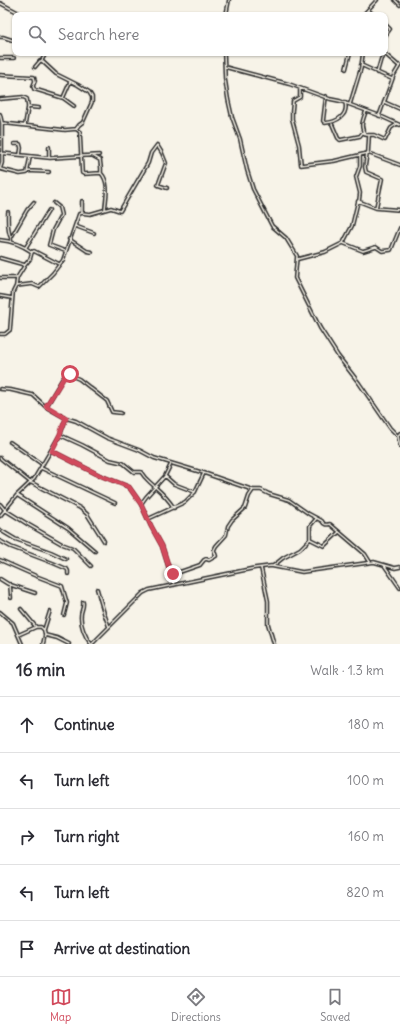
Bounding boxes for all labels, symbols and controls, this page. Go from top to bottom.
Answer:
search box [12,12,388,56]
icon: search [26,23,48,45]
text: Search here [58,25,139,44]
route start [61,365,79,383]
route end [164,565,182,583]
text: 16 min [16,659,65,681]
text: Walk · 1.3 km [310,662,384,679]
icon: ahead [16,714,38,736]
text: Continue [54,715,115,734]
text: 180 m [348,716,384,733]
icon: left [16,770,38,792]
text: Turn left [54,771,109,790]
text: 100 m [347,772,384,789]
icon: right [16,826,38,848]
text: Turn right [54,827,119,846]
text: 160 m [348,828,384,845]
icon: left [16,882,38,904]
text: Turn left [54,883,109,902]
text: 820 m [346,884,384,901]
icon: arrive [16,938,38,960]
text: Arrive at destination [54,939,190,958]
tab: Map [50,986,72,1024]
tab: Directions [171,986,221,1024]
tab: Saved [320,986,350,1024]

